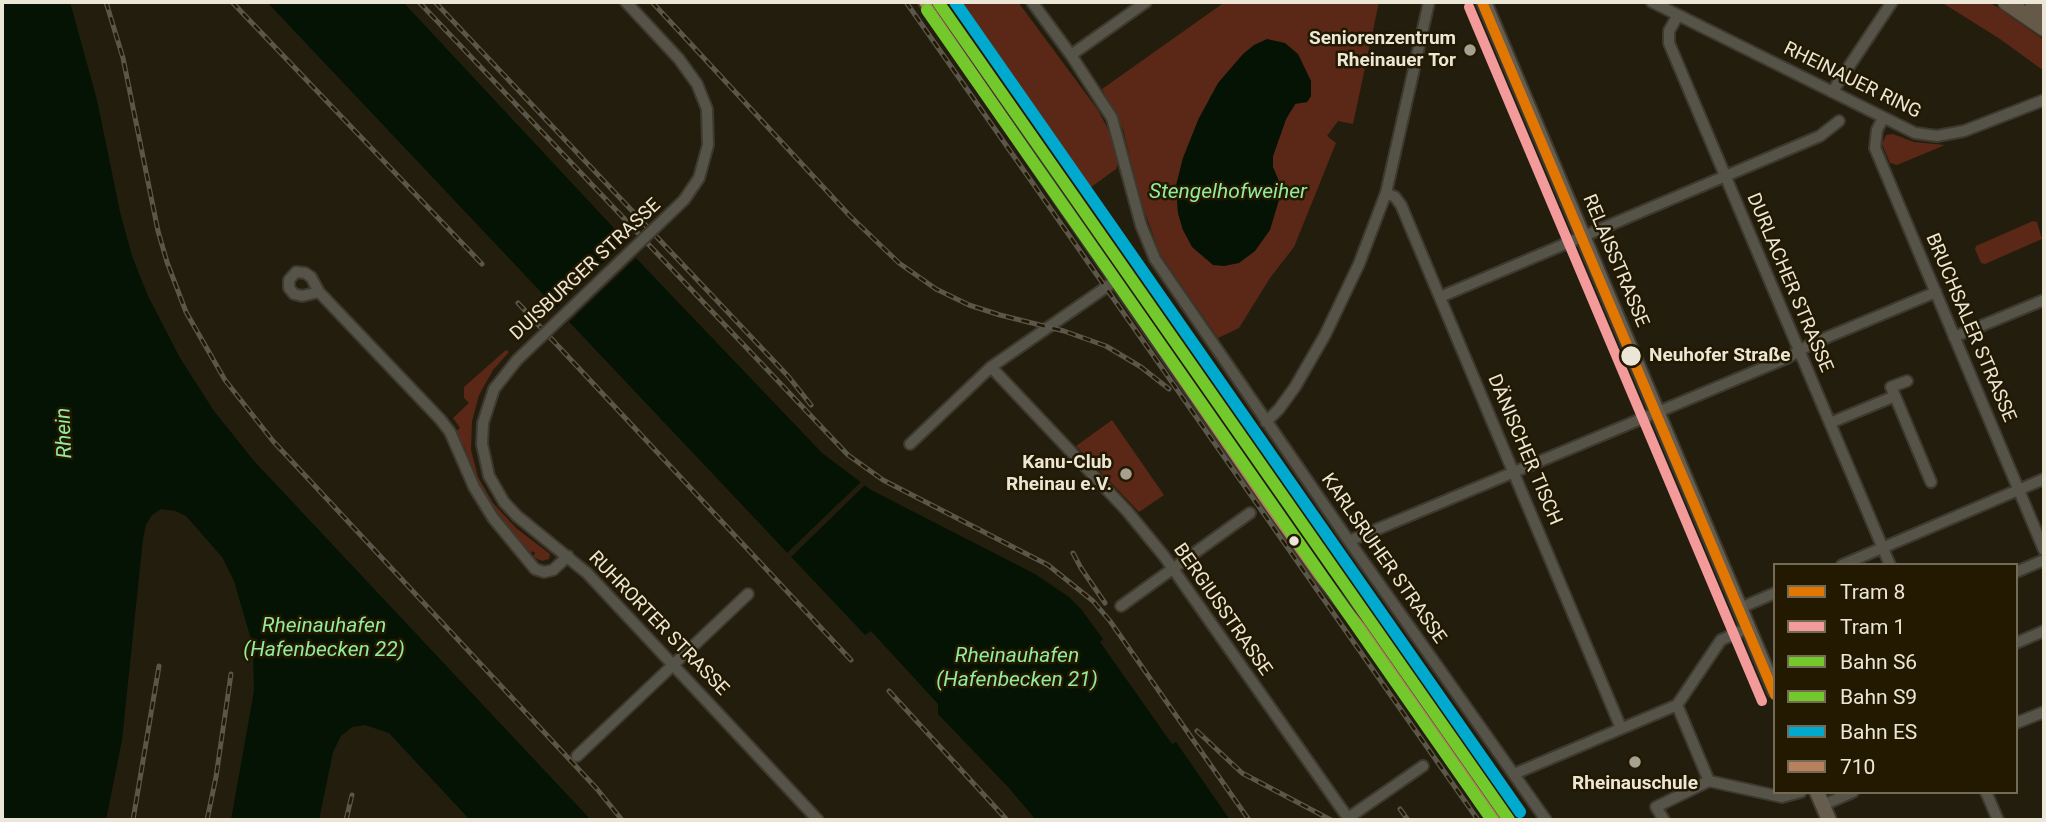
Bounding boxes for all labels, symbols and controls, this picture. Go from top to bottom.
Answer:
place label: Seniorenzentrum Rheinauer Tor [1309,28,1456,72]
street label: RHEINAUER RING [1780,38,1924,124]
marker: Seniorenzentrum Rheinauer Tor [1462,42,1478,58]
water label: Stengelhofweiher [1149,180,1307,206]
street label: DURLACHER STRASSE [1741,190,1837,376]
street label: RELAISSTRASSE [1577,191,1653,331]
street label: DUISBURGER STRASSE [506,194,666,346]
street label: BRUCHSALER STRASSE [1920,230,2020,426]
marker: Neuhofer Straße [1619,344,1643,368]
place label: Neuhofer Straße [1649,345,1790,367]
street label: DÄNISCHER TISCH [1482,371,1566,529]
water label: Rhein [52,407,78,459]
place label: Kanu-Club Rheinau e.V. [1006,452,1112,496]
marker: Kanu-Club Rheinau e.V. [1118,466,1134,482]
street label: KARLSRUHER STRASSE [1316,470,1450,648]
unlabelled marker [1287,534,1301,548]
street label: BERGIUSSTRASSE [1168,540,1276,680]
street label: RUHRORTER STRASSE [583,547,733,701]
legend [1773,563,2018,794]
text: Tram 8 [1840,580,1905,604]
water label: Rheinauhafen (Hafenbecken 22) [243,614,405,664]
text: Tram 1 [1840,615,1905,639]
water label: Rheinauhafen (Hafenbecken 21) [936,644,1098,694]
text: Bahn S6 [1840,650,1917,674]
text: Bahn S9 [1840,685,1917,709]
text: Bahn ES [1840,720,1917,744]
marker: Rheinauschule [1627,754,1643,770]
text: 710 [1840,755,1875,779]
place label: Rheinauschule [1572,773,1698,795]

